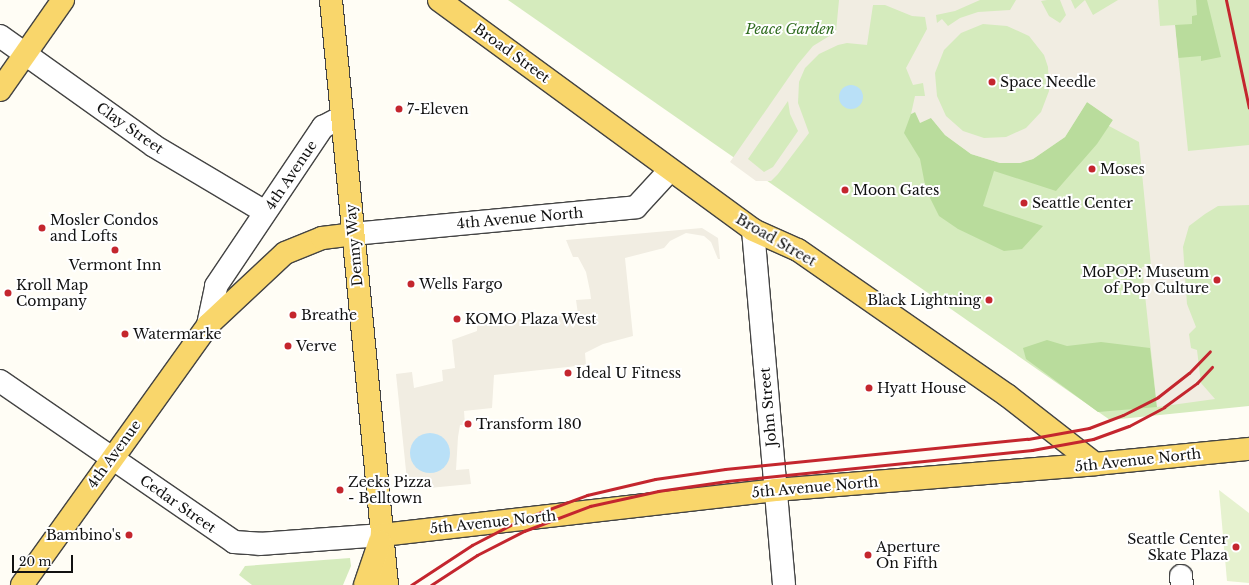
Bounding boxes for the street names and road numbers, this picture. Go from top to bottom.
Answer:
street label: Broad Street [471,20,553,86]
street label: Clay Street [93,99,167,157]
street label: 4th Avenue [262,137,320,213]
street label: Denny Way [342,202,366,288]
street label: 4th Avenue North [456,204,584,232]
street label: Broad Street [733,210,819,270]
street label: John Street [756,367,780,447]
street label: 4th Avenue [84,417,144,491]
street label: 5th Avenue North [1074,445,1202,475]
street label: Cedar Street [137,472,219,536]
street label: 5th Avenue North [751,473,879,501]
street label: 5th Avenue North [429,507,557,537]

